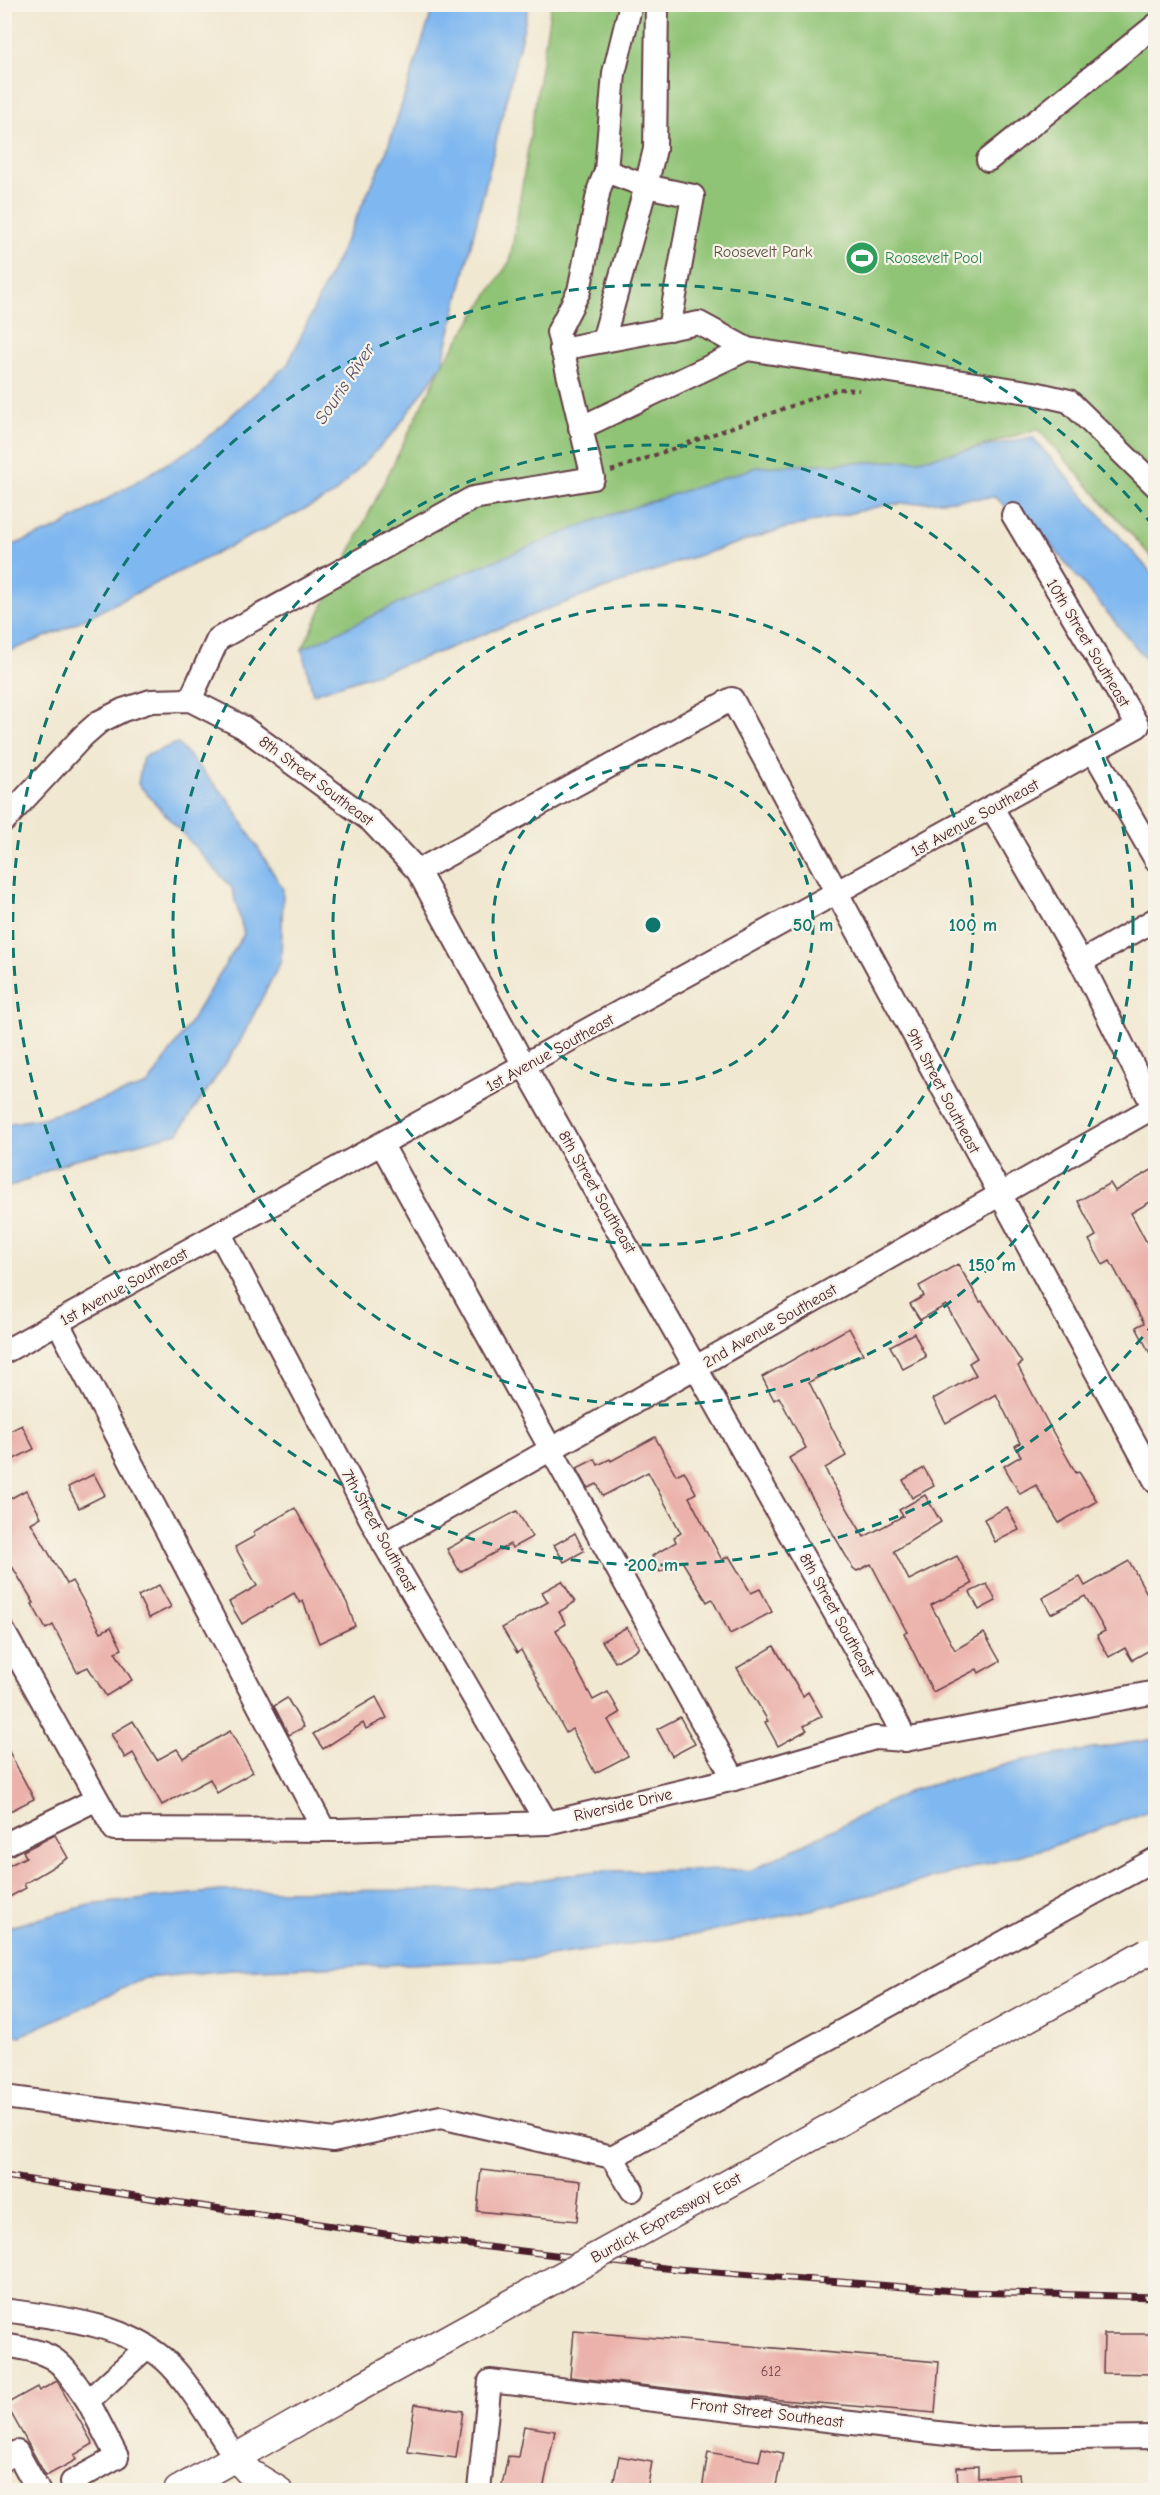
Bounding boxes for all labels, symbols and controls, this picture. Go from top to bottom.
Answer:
sports icon: Roosevelt Pool [844,240,880,276]
park label: Roosevelt Park [713,243,813,261]
place label: Roosevelt Pool [885,249,982,267]
water label: Souris River [311,339,380,428]
street label: 10th Street Southeast [1043,576,1134,711]
street label: 8th Street Southeast [255,732,377,830]
street label: 1st Avenue Southeast [908,775,1042,861]
centre of rings [643,915,663,935]
text: 50 m [793,915,833,936]
text: 100 m [949,915,997,936]
street label: 1st Avenue Southeast [483,1010,617,1096]
street label: 9th Street Southeast [903,1026,984,1157]
street label: 8th Street Southeast [555,1128,640,1257]
street label: 1st Avenue Southeast [57,1244,191,1330]
text: 150 m [968,1255,1016,1276]
street label: 2nd Avenue Southeast [700,1280,840,1372]
street label: 7th Street Southeast [338,1466,420,1596]
street label: 8th Street Southeast [796,1550,879,1680]
text: 200 m [628,1555,678,1576]
street label: Riverside Drive [572,1785,674,1825]
street label: Burdick Expressway East [588,2169,745,2267]
house number: 612 [761,2363,781,2380]
street label: Front Street Southeast [689,2395,845,2431]

